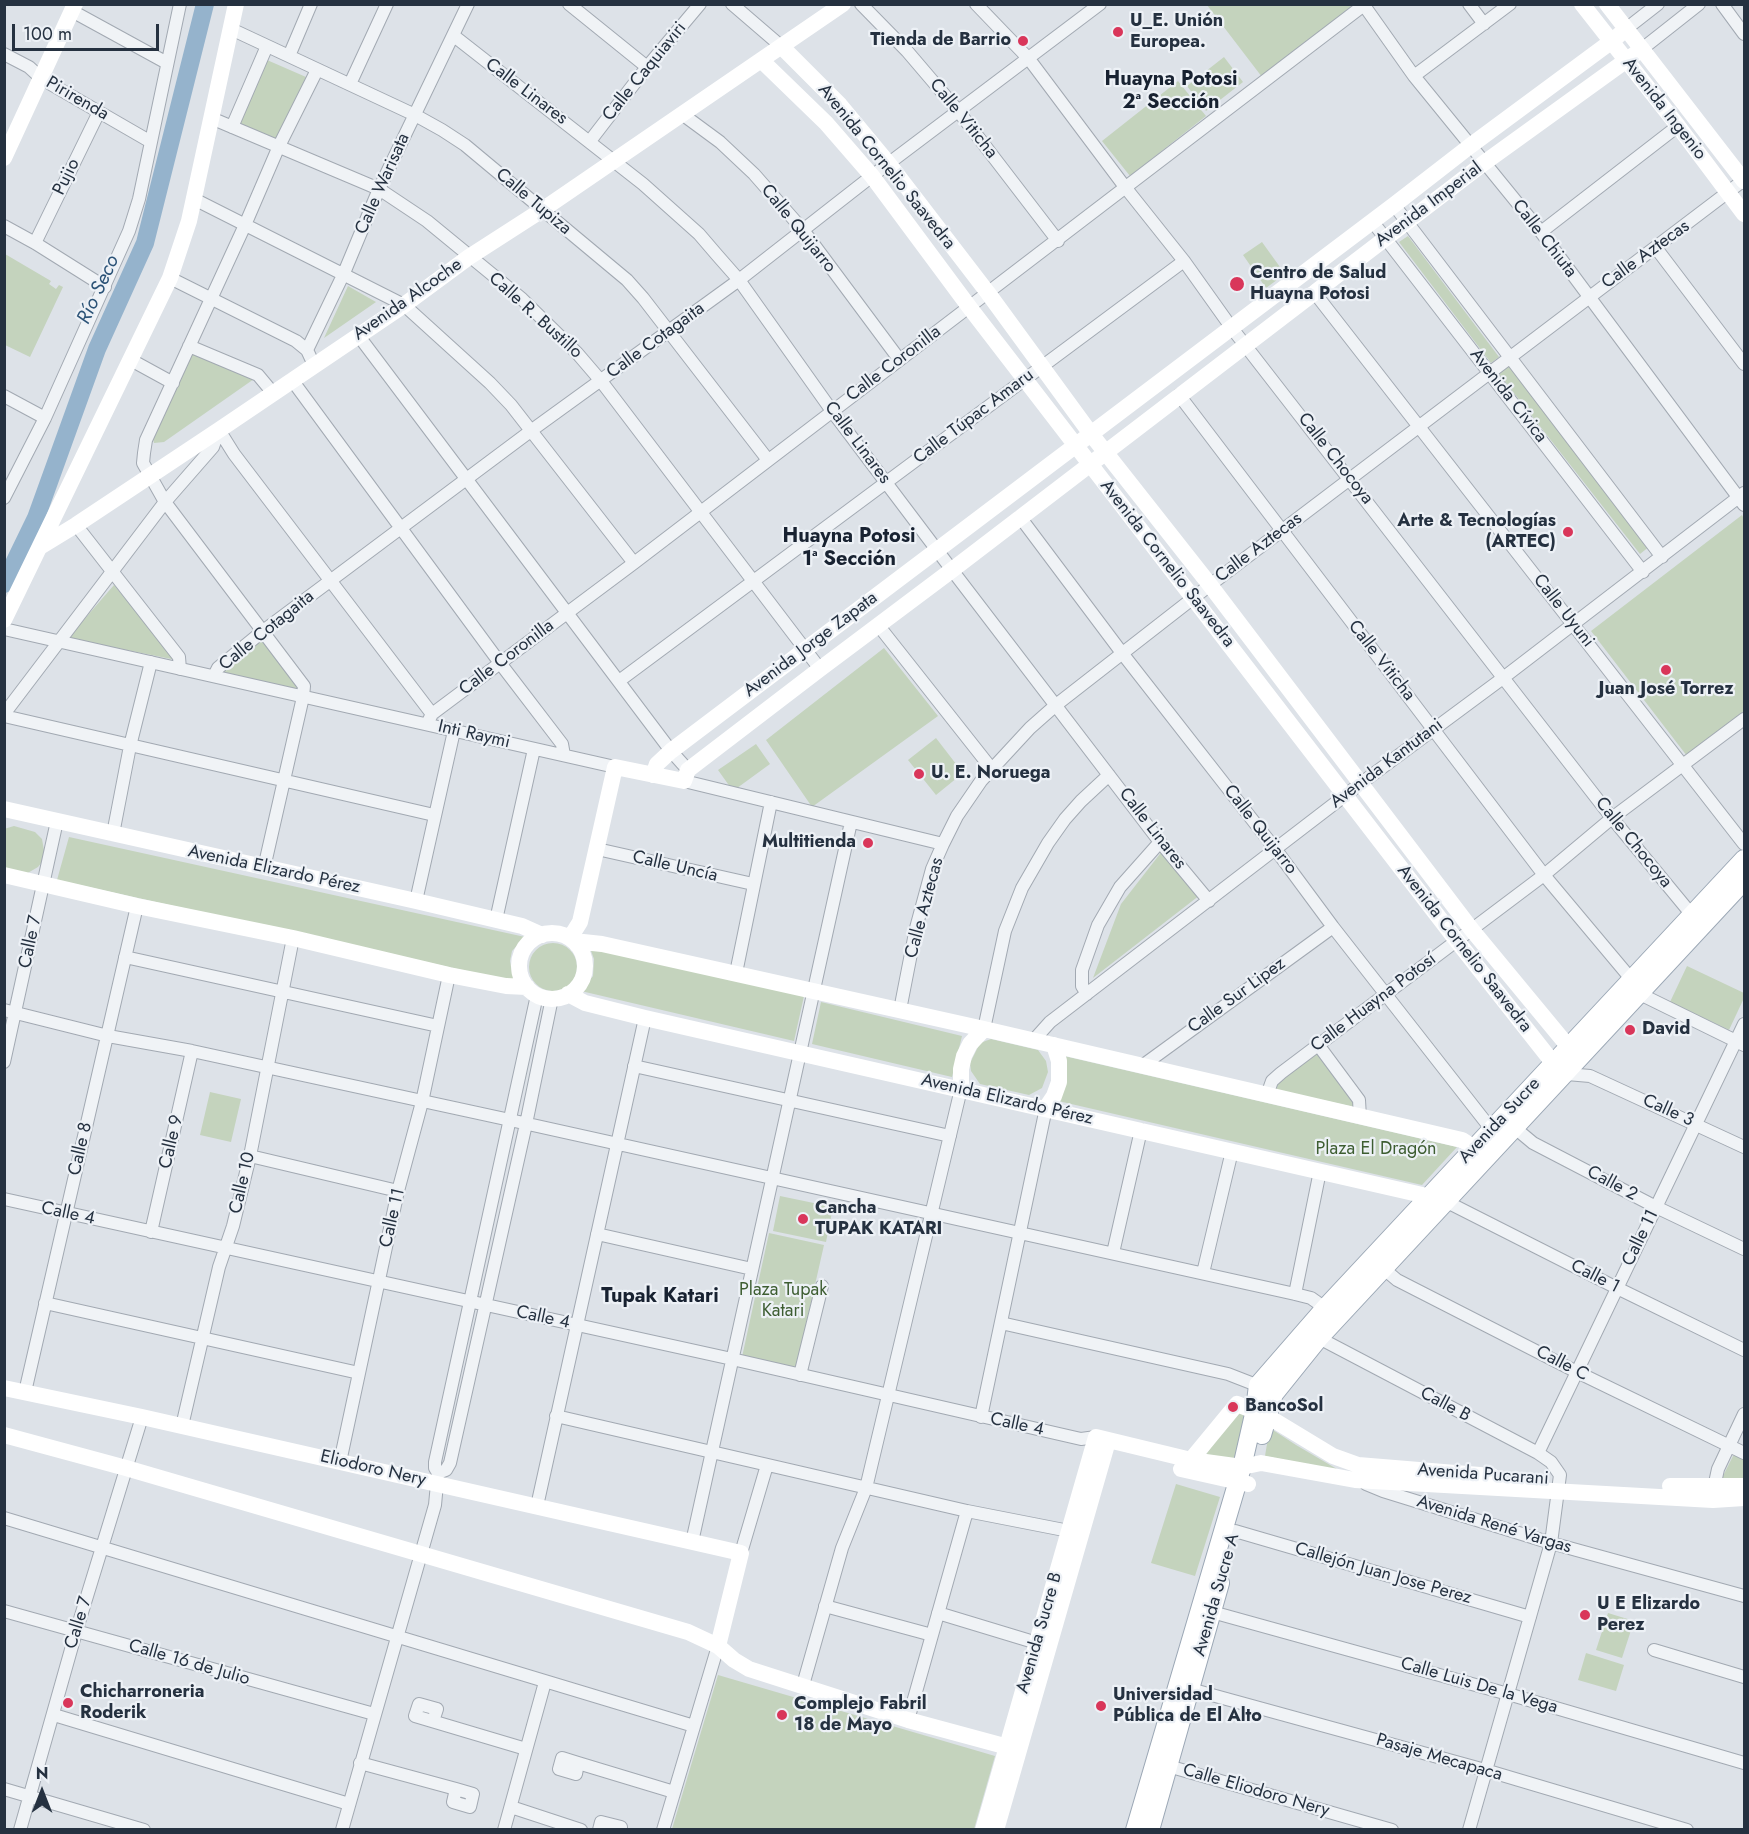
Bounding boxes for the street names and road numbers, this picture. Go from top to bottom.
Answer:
street label: Calle Caquiaviri [598,18,692,126]
street label: Calle Linares [481,54,571,130]
street label: Avenida Ingenio [1617,54,1711,164]
street label: Pirirenda [42,72,112,126]
street label: Calle Viticha [924,75,1002,163]
street label: Avenida Cornelio Saavedra [813,80,959,254]
street label: Calle Warisata [351,130,415,238]
street label: Pujio [49,155,85,199]
street label: Avenida Imperial [1371,158,1487,252]
street label: Calle Tupiza [491,164,575,240]
street label: Calle Quijarro [756,180,840,278]
street label: Calle Chiuta [1507,196,1581,282]
street label: Calle Aztecas [1598,216,1694,294]
street label: Avenida Alcoche [349,254,467,346]
street label: Calle R. Bustillo [484,268,586,364]
street label: Calle Cotagaita [603,298,709,384]
street label: Calle Coronilla [842,321,946,407]
street label: Avenida Cívica [1465,345,1551,447]
street label: Calle Túpac Amaru [910,365,1038,469]
street label: Calle Linares [819,398,895,488]
street label: Calle Chocoya [1293,409,1377,509]
street label: Avenida Cornelio Saavedra [1095,476,1239,652]
street label: Calle Aztecas [1211,508,1307,588]
street label: Calle Uyuni [1528,570,1598,652]
street label: Calle Cotagaita [215,586,319,676]
street label: Avenida Jorge Zapata [740,588,882,702]
street label: Calle Coronilla [455,615,559,701]
street label: Calle Viticha [1343,616,1419,706]
street label: Avenida Kantutani [1326,715,1448,813]
street label: Inti Raymi [436,716,512,754]
street label: Calle Quijarro [1218,781,1302,879]
street label: Calle Linares [1114,784,1190,874]
street label: Calle Chocoya [1590,793,1676,893]
street label: Avenida Elizardo Pérez [186,841,362,899]
street label: Calle Uncía [630,847,720,887]
street label: Calle Aztecas [901,855,949,961]
street label: Avenida Cornelio Saavedra [1392,861,1536,1037]
street label: Calle 7 [15,914,47,970]
street label: Calle Huayna Potosí [1307,949,1441,1057]
street label: Calle Sur Lipez [1184,953,1290,1039]
street label: Avenida Elizardo Pérez [919,1070,1095,1130]
street label: Avenida Sucre [1455,1074,1545,1168]
street label: Calle 3 [1639,1090,1697,1132]
street label: Calle 9 [155,1113,189,1171]
street label: Calle 8 [64,1120,98,1178]
street label: Calle 10 [225,1150,261,1216]
street label: Calle 2 [1583,1162,1641,1206]
street label: Calle 11 [376,1186,410,1250]
street label: Calle 4 [39,1198,97,1230]
street label: Calle 11 [1618,1206,1664,1270]
street label: Calle 1 [1567,1256,1623,1298]
street label: Calle 4 [514,1302,572,1334]
street label: Calle C [1532,1342,1592,1386]
street label: Calle B [1416,1383,1474,1427]
street label: Calle 4 [988,1409,1046,1441]
street label: Eliodoro Nery [318,1446,428,1492]
street label: Avenida Pucarani [1417,1460,1549,1490]
street label: Avenida René Vargas [1414,1491,1574,1559]
street label: Avenida Sucre A [1189,1531,1245,1659]
street label: Callejón Juan Jose Perez [1292,1538,1474,1610]
street label: Avenida Sucre B [1012,1570,1068,1696]
street label: Calle 7 [61,1594,97,1652]
street label: Calle 16 de Julio [126,1635,252,1691]
street label: Calle Luis De la Vega [1398,1653,1560,1719]
street label: Pasaje Mecapaca [1373,1730,1505,1786]
street label: Calle Eliodoro Nery [1180,1760,1332,1822]

